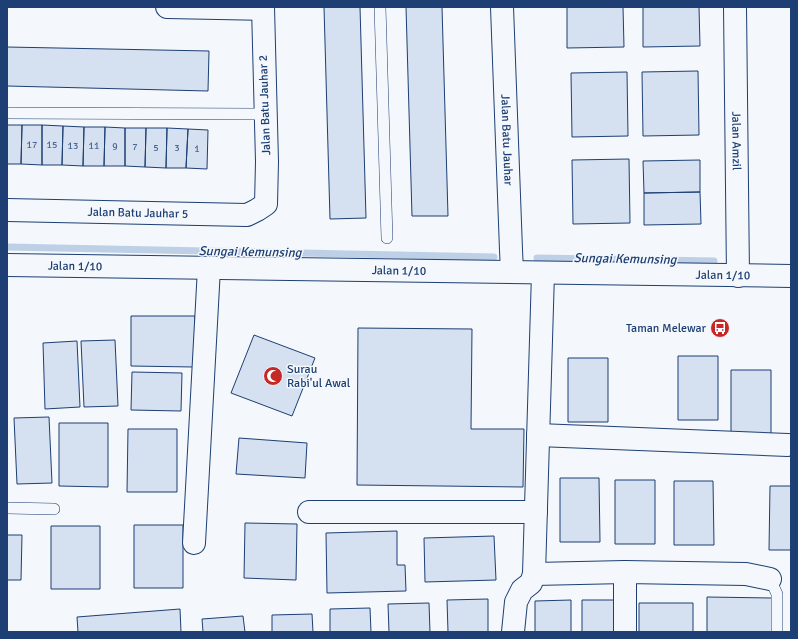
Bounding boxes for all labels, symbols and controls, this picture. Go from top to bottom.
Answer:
street label: Jalan Batu Jauhar 2 [256,55,274,155]
street label: Jalan Batu Jauhar [498,94,516,186]
street label: Jalan Amzil [729,111,744,171]
house number: 17 [27,139,37,151]
house number: 15 [47,139,57,151]
house number: 13 [68,140,78,152]
house number: 11 [89,140,99,152]
house number: 9 [112,141,118,153]
house number: 7 [132,141,138,153]
house number: 5 [153,142,159,154]
house number: 3 [174,142,180,154]
house number: 1 [194,143,200,155]
street label: Jalan Batu Jauhar 5 [88,204,188,221]
water label: Sungai Kemunsing [198,243,303,261]
water label: Sungai Kemunsing [573,250,678,268]
street label: Jalan 1/10 [48,258,102,274]
street label: Jalan 1/10 [372,263,426,278]
street label: Jalan 1/10 [696,267,750,283]
bus stop icon: Taman Melewar [709,317,731,339]
place label: Taman Melewar [626,321,707,336]
place label: Surau Rabi'ul Awal [287,362,351,391]
mosque icon: Surau Rabi'ul Awal [262,365,284,387]

